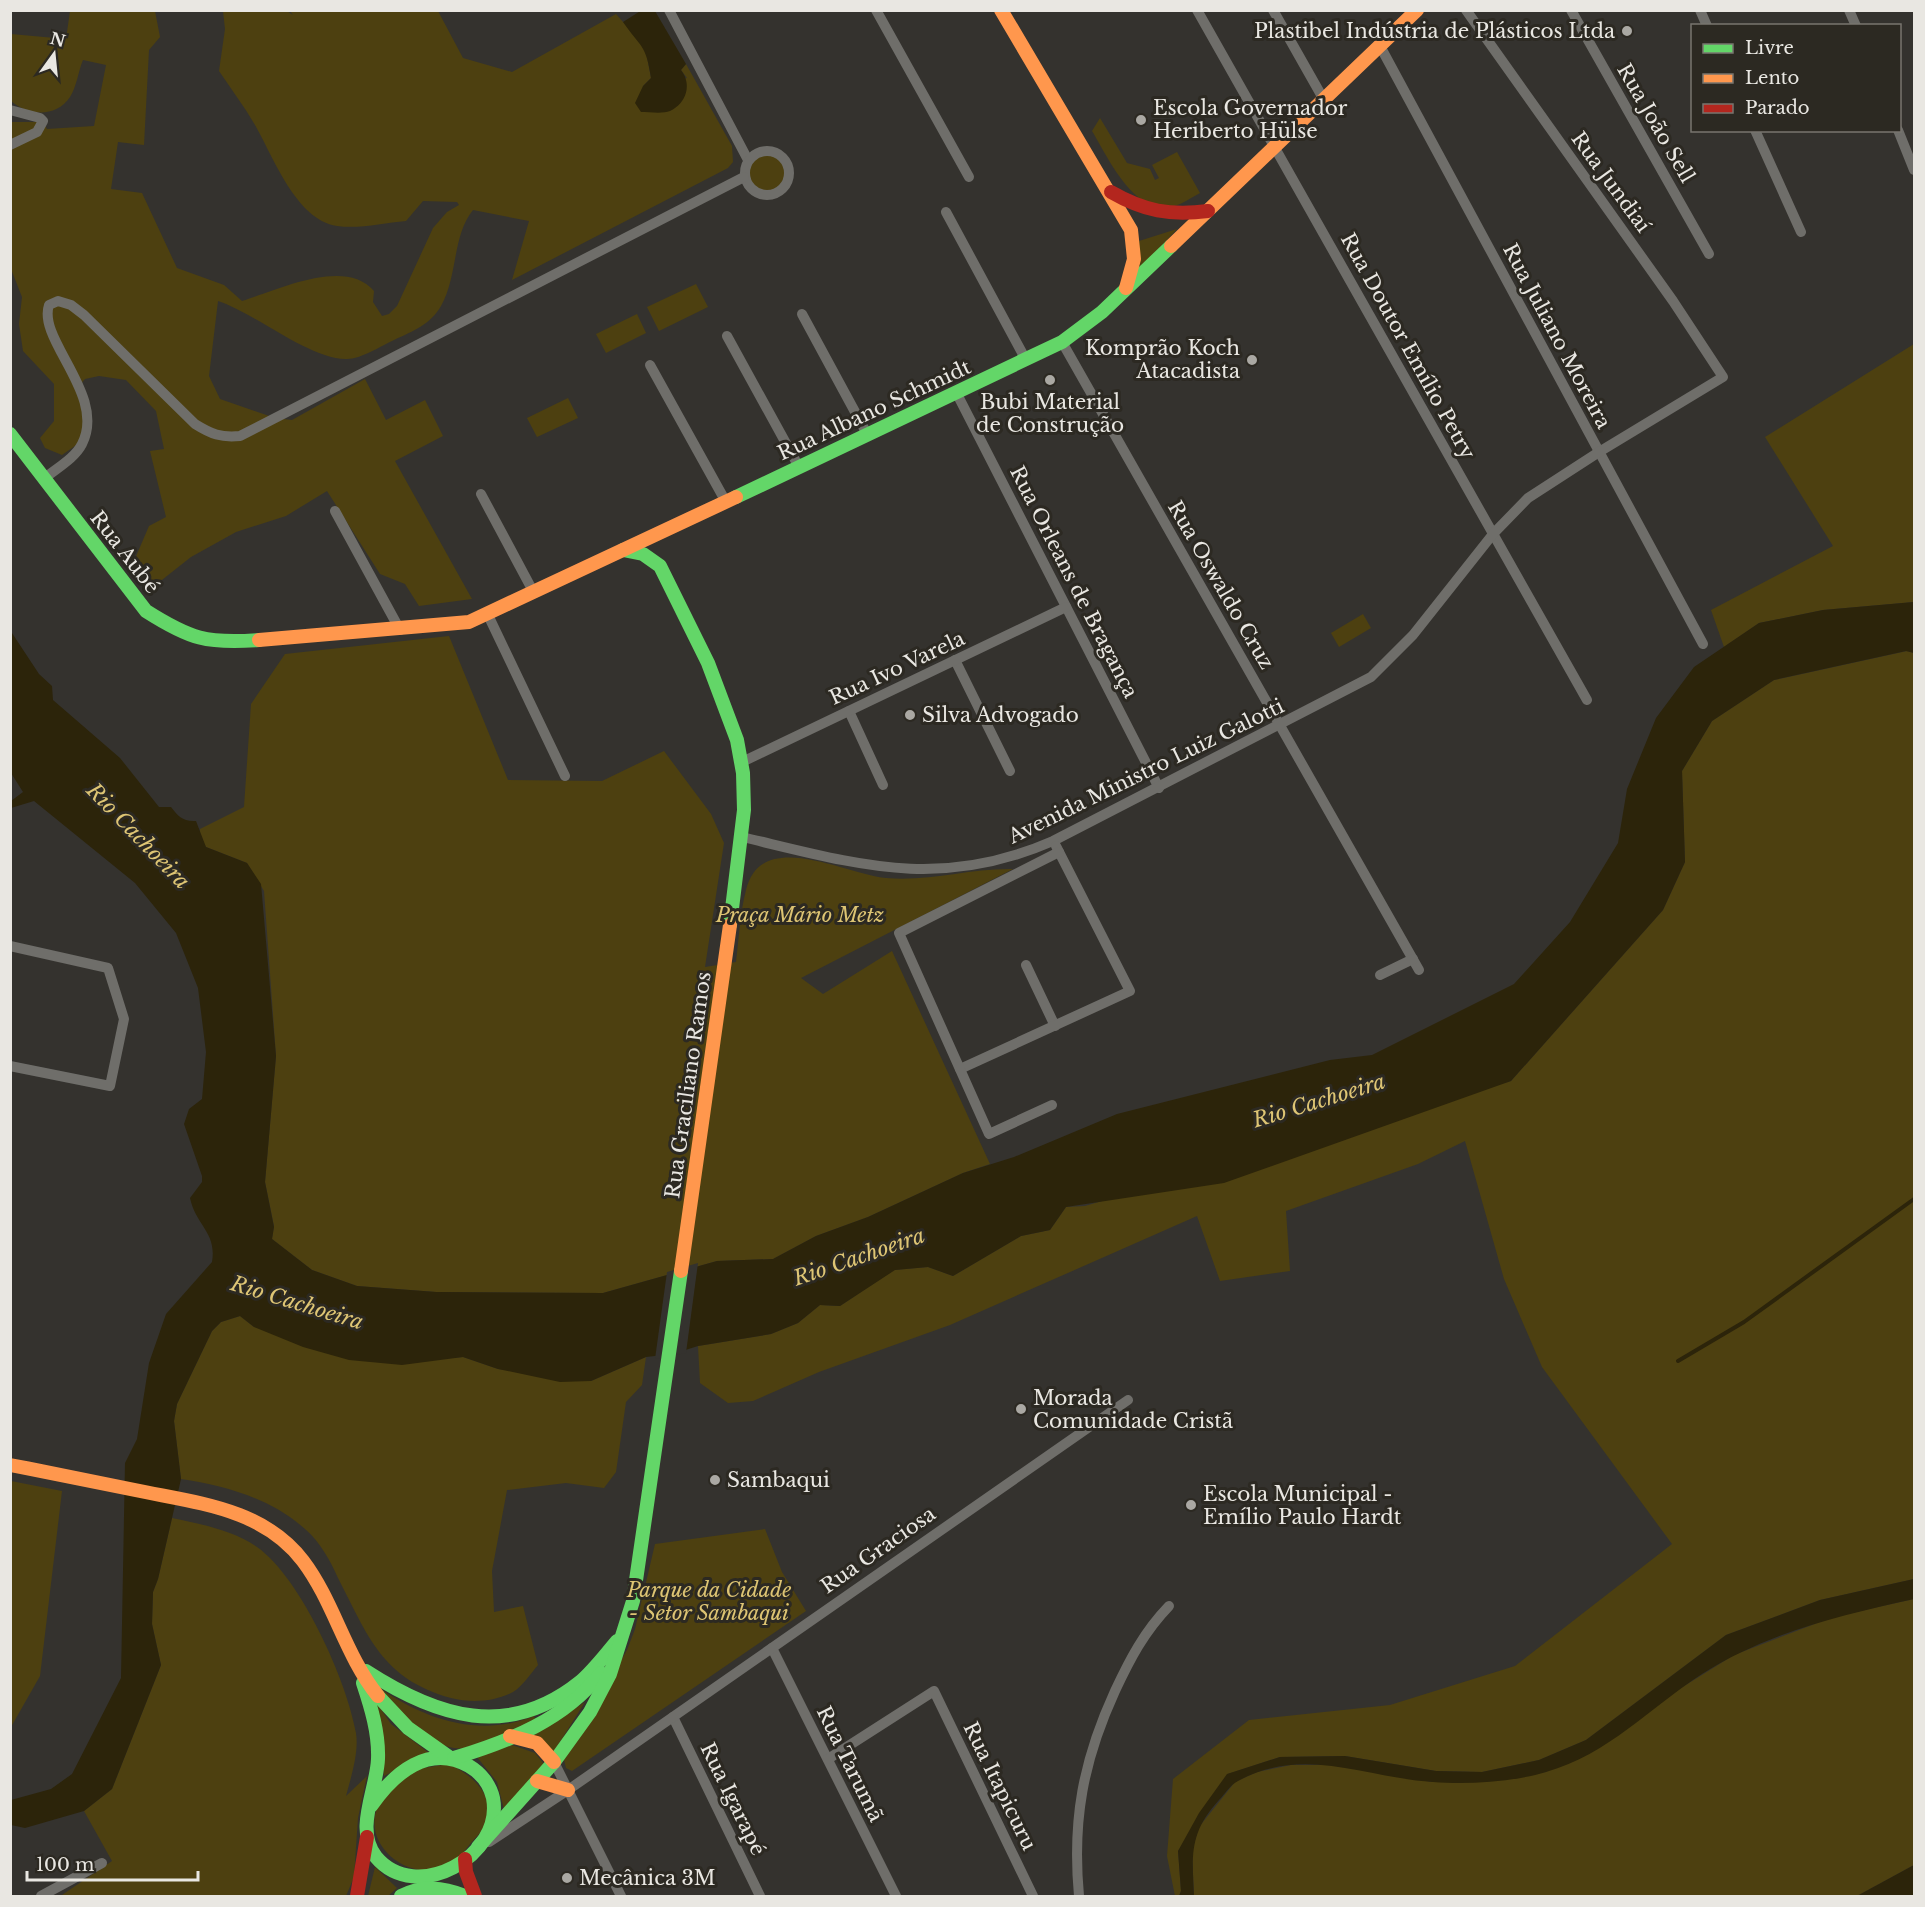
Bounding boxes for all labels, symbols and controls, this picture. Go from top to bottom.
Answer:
place label: Plastibel Indústria de Plásticos Ltda [1254,19,1616,43]
north arrow [24,24,84,84]
marker: Plastibel Indústria de Plásticos Ltda [1620,24,1634,38]
legend [1691,24,1901,132]
text: N [48,28,68,51]
text: Livre [1745,37,1794,59]
street label: Rua João Sell [1612,59,1700,187]
text: Lento [1745,67,1799,89]
place label: Escola Governador Heriberto Hülse [1153,96,1348,143]
text: Parado [1745,97,1810,119]
marker: Escola Governador Heriberto Hülse [1134,113,1148,127]
street label: Rua Jundiaí [1566,127,1656,237]
street label: Rua Doutor Emílio Petry [1336,229,1480,463]
street label: Rua Juliano Moreira [1498,239,1616,433]
place label: Komprão Koch Atacadista [1085,336,1241,383]
marker: Komprão Koch Atacadista [1245,353,1259,367]
street label: Rua Albano Schmidt [774,354,975,465]
marker: Bubi Material de Construção [1043,373,1057,387]
place label: Bubi Material de Construção [976,390,1124,437]
street label: Rua Orleans de Bragança [1005,462,1143,703]
street label: Rua Oswaldo Cruz [1163,497,1279,673]
street label: Rua Aubé [85,506,165,598]
street label: Rua Ivo Varela [826,626,969,710]
street label: Avenida Ministro Luiz Galotti [1003,694,1288,849]
place label: Silva Advogado [922,703,1079,727]
marker: Silva Advogado [903,708,917,722]
water label: Rio Cachoeira [80,777,195,894]
park label: Praça Mário Metz [715,903,884,927]
street label: Rua Graciliano Ramos [660,970,716,1200]
water label: Rio Cachoeira [1249,1068,1389,1134]
water label: Rio Cachoeira [789,1222,928,1292]
water label: Rio Cachoeira [227,1270,367,1336]
place label: Morada Comunidade Cristã [1033,1386,1234,1433]
marker: Morada Comunidade Cristã [1014,1402,1028,1416]
place label: Sambaqui [727,1468,830,1492]
marker: Sambaqui [708,1473,722,1487]
place label: Escola Municipal - Emílio Paulo Hardt [1203,1482,1402,1529]
marker: Escola Municipal - Emílio Paulo Hardt [1184,1498,1198,1512]
street label: Rua Graciosa [816,1501,941,1598]
park label: Parque da Cidade - Setor Sambaqui [626,1578,791,1625]
street label: Rua Tarumã [812,1702,889,1827]
street label: Rua Itapicuru [959,1718,1041,1854]
street label: Rua Igarapé [695,1739,771,1859]
scale bar [27,1844,198,1882]
text: 100 m [36,1854,94,1876]
place label: Mecânica 3M [579,1866,716,1890]
marker: Mecânica 3M [560,1871,574,1885]

